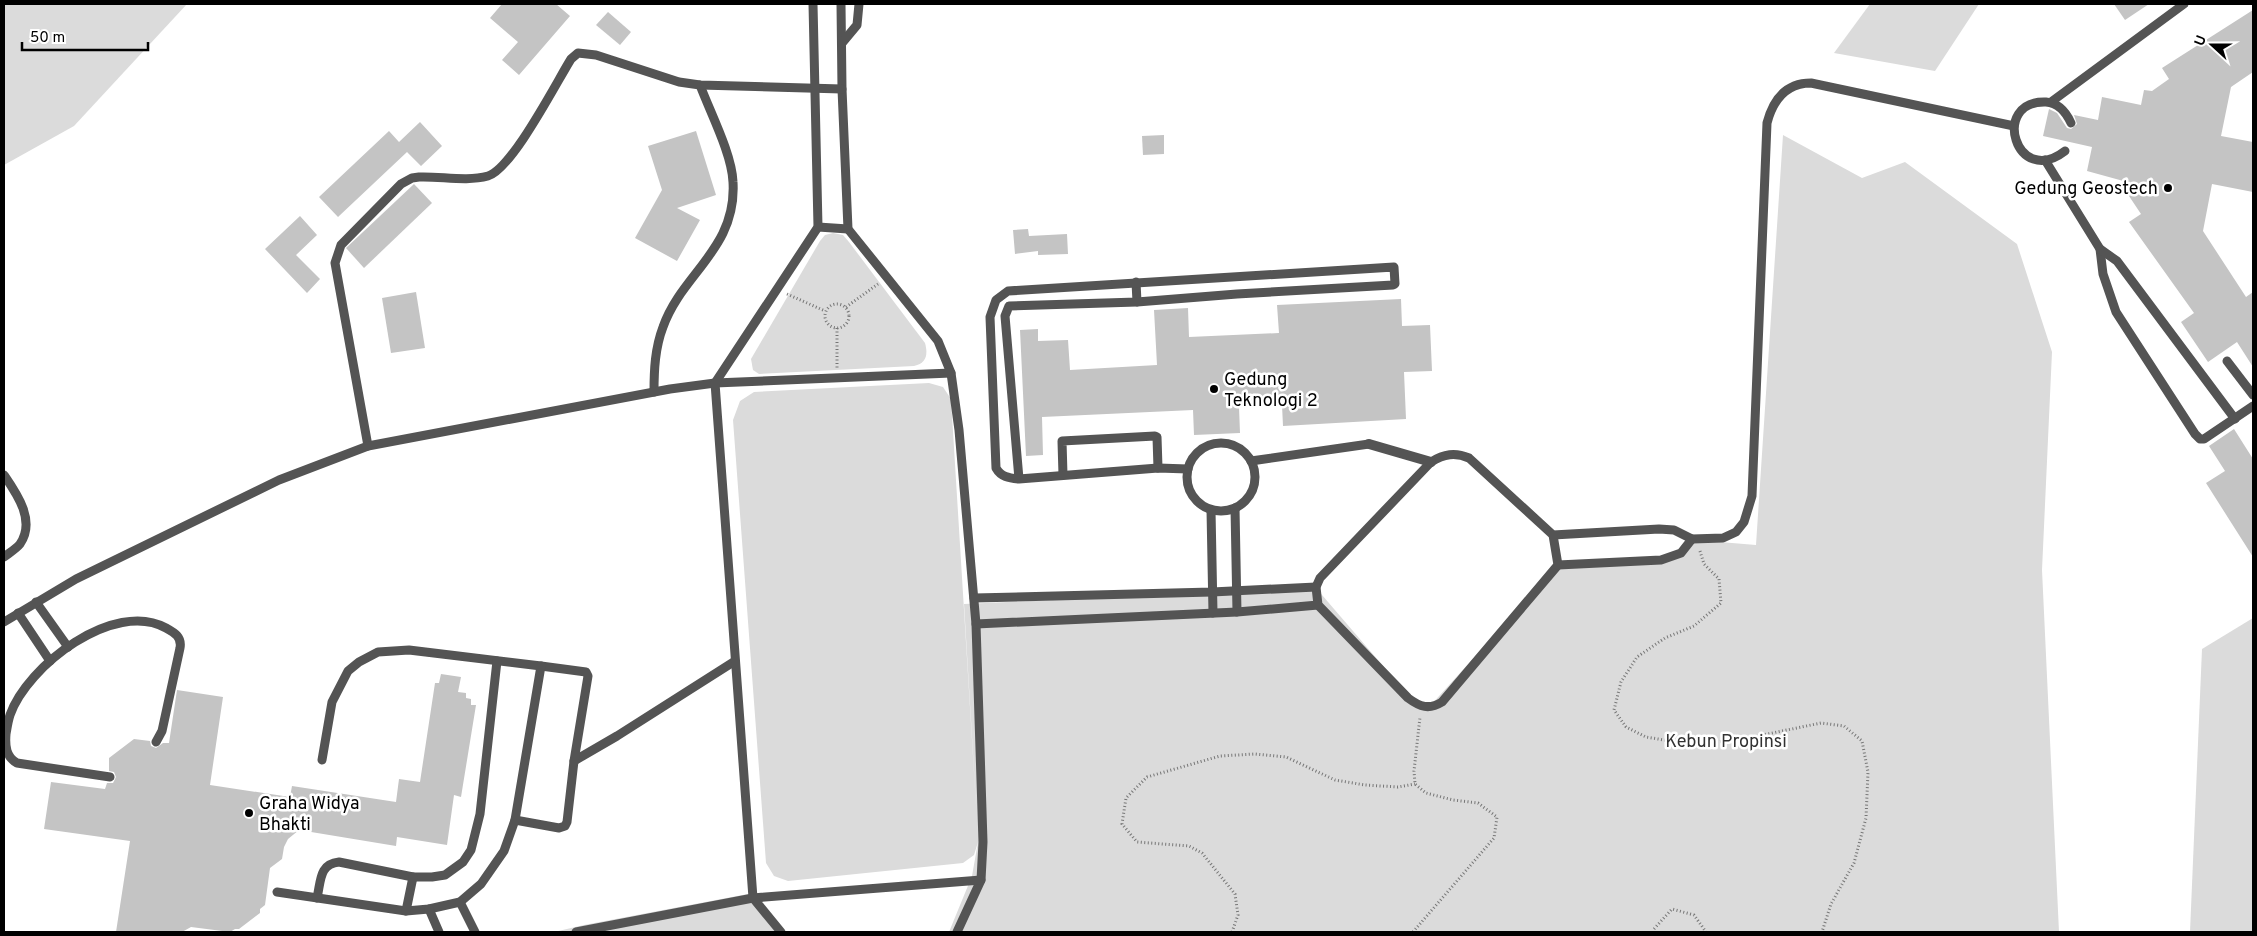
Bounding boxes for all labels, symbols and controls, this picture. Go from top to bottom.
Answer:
scale bar [22,20,149,52]
north arrow [2187,20,2237,70]
text: 50 m [30,29,65,48]
text: U [2192,33,2211,49]
place label: Gedung Geostech [2014,178,2158,201]
marker: Gedung Geostech [2162,182,2174,194]
place label: Gedung Teknologi 2 [1224,369,1318,413]
marker: Gedung Teknologi 2 [1208,383,1220,395]
park label: Kebun Propinsi [1665,731,1787,754]
place label: Graha Widya Bhakti [259,793,360,837]
marker: Graha Widya Bhakti [243,807,255,819]

